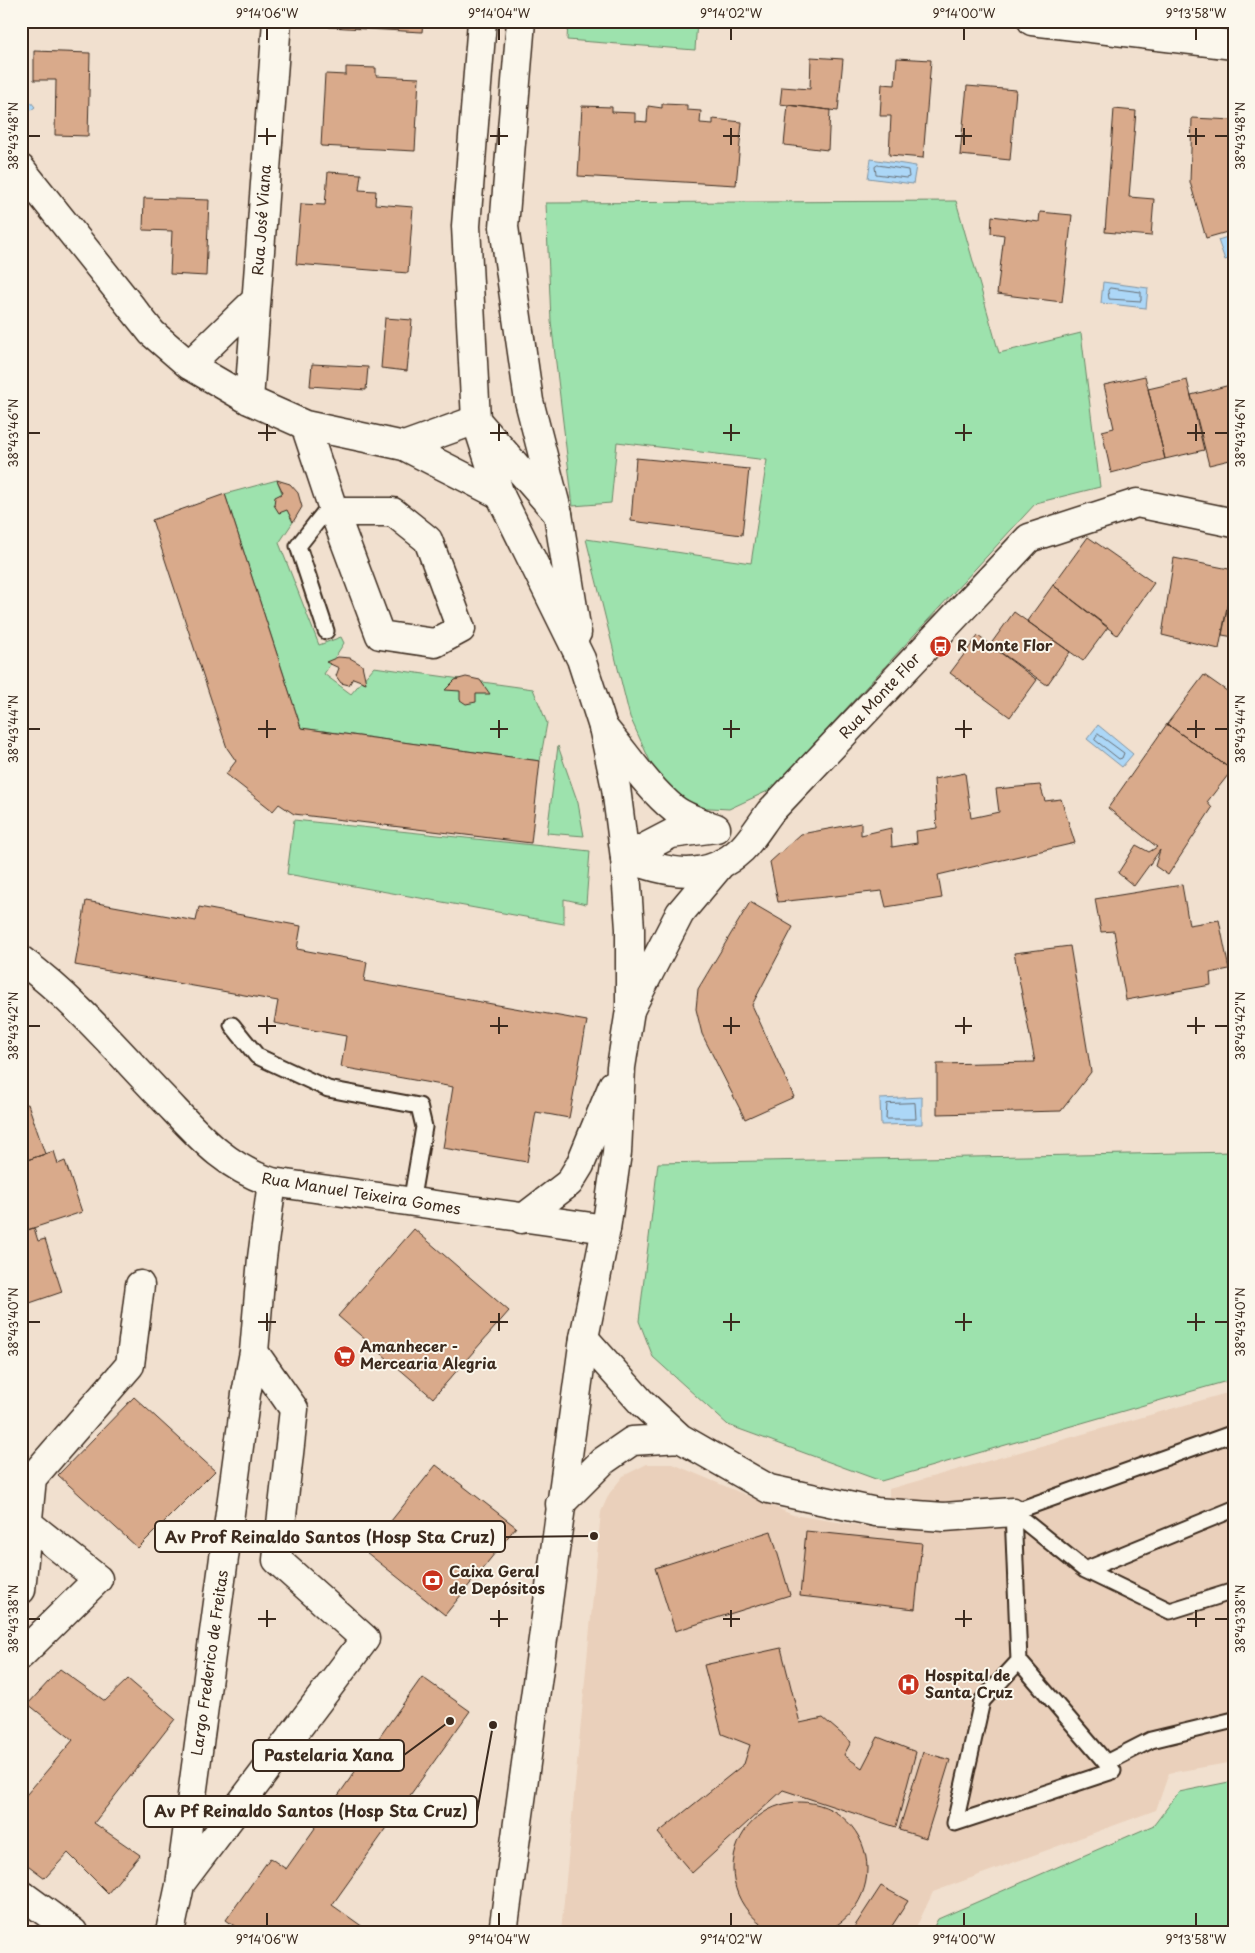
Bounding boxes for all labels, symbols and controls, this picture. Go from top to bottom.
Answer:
text: 9°14'06"W [236,4,299,22]
text: 9°14'04"W [468,4,531,22]
text: 9°14'02"W [700,4,763,22]
text: 9°14'00"W [933,4,996,22]
text: 9°13'58"W [1166,4,1227,22]
text: 38°43'48"N [4,102,22,170]
text: 38°43'48"N [1231,102,1249,170]
street label: Rua José Viana [245,163,276,276]
text: 38°43'46"N [4,399,22,467]
text: 38°43'46"N [1231,399,1249,467]
place label: R Monte Flor [957,633,1053,656]
bus stop icon: R Monte Flor [929,634,953,658]
street label: Rua Monte Flor [833,647,925,743]
text: 38°43'44"N [4,695,22,763]
text: 38°43'44"N [1231,695,1249,763]
text: 38°43'42"N [4,992,22,1060]
text: 38°43'42"N [1231,992,1249,1060]
street label: Rua Manuel Teixeira Gomes [260,1165,462,1220]
text: 38°43'40"N [4,1287,22,1357]
text: 38°43'40"N [1231,1287,1249,1357]
place label: Amanhecer - Mercearia Alegria [360,1334,498,1374]
supermarket icon: Amanhecer - Mercearia Alegria [332,1344,356,1368]
callout: Av Prof Reinaldo Santos (Hosp Sta Cruz) [155,1521,505,1552]
text: Av Prof Reinaldo Santos (Hosp Sta Cruz) [165,1524,495,1548]
place label: Caixa Geral de Depósitos [449,1559,545,1599]
street label: Largo Frederico de Freitas [184,1569,233,1757]
bank icon: Caixa Geral de Depósitos [421,1569,445,1593]
text: 38°43'38"N [4,1585,22,1653]
text: 38°43'38"N [1231,1585,1249,1653]
place label: Hospital de Santa Cruz [925,1663,1013,1703]
hospital icon: Hospital de Santa Cruz [897,1673,921,1697]
callout: Pastelaria Xana [253,1740,404,1771]
text: Pastelaria Xana [264,1742,394,1766]
callout: Av Pf Reinaldo Santos (Hosp Sta Cruz) [144,1796,477,1827]
text: Av Pf Reinaldo Santos (Hosp Sta Cruz) [154,1798,468,1822]
text: 9°14'06"W [236,1930,299,1948]
text: 9°14'04"W [468,1930,531,1948]
text: 9°14'02"W [700,1930,763,1948]
text: 9°14'00"W [933,1930,996,1948]
text: 9°13'58"W [1166,1930,1227,1948]

